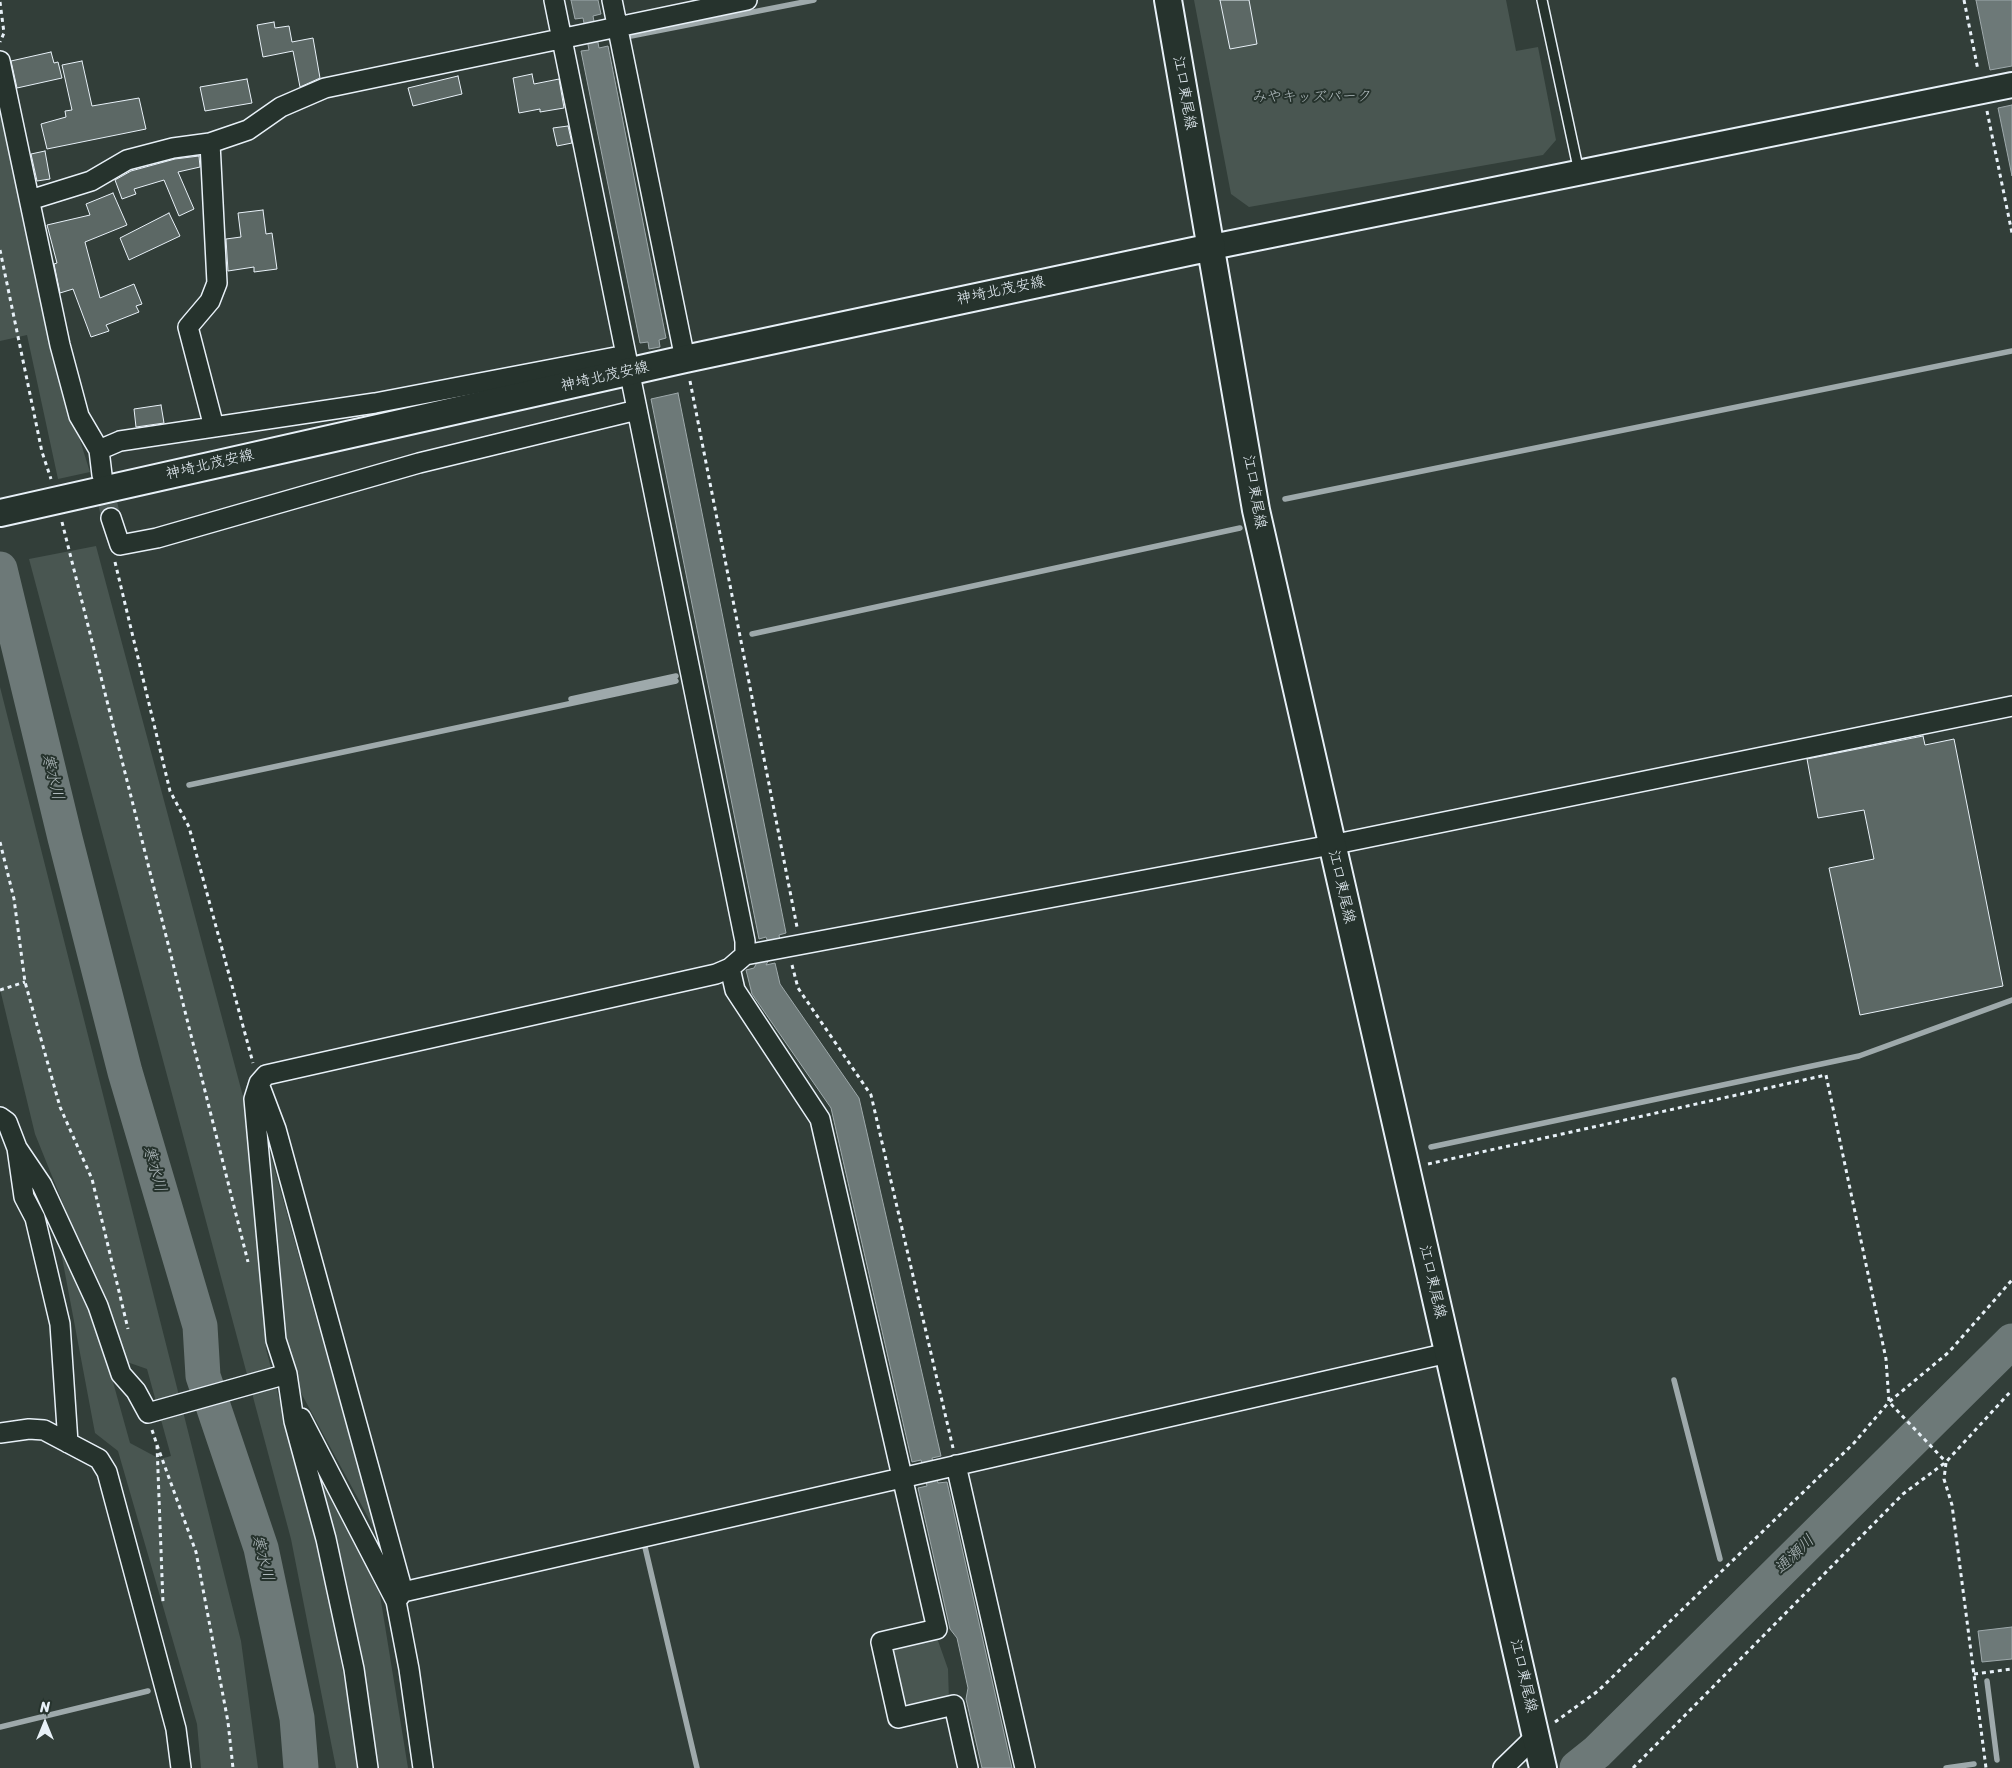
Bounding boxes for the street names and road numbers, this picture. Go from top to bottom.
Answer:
street label: 江口東尾線 [1169,55,1199,131]
street label: 神埼北茂安線 [955,273,1047,309]
street label: 神埼北茂安線 [559,358,651,396]
street label: 神埼北茂安線 [164,446,256,484]
street label: 江口東尾線 [1239,454,1269,530]
street label: 江口東尾線 [1324,848,1358,926]
street label: 江口東尾線 [1415,1243,1449,1321]
street label: 江口東尾線 [1506,1637,1540,1715]

